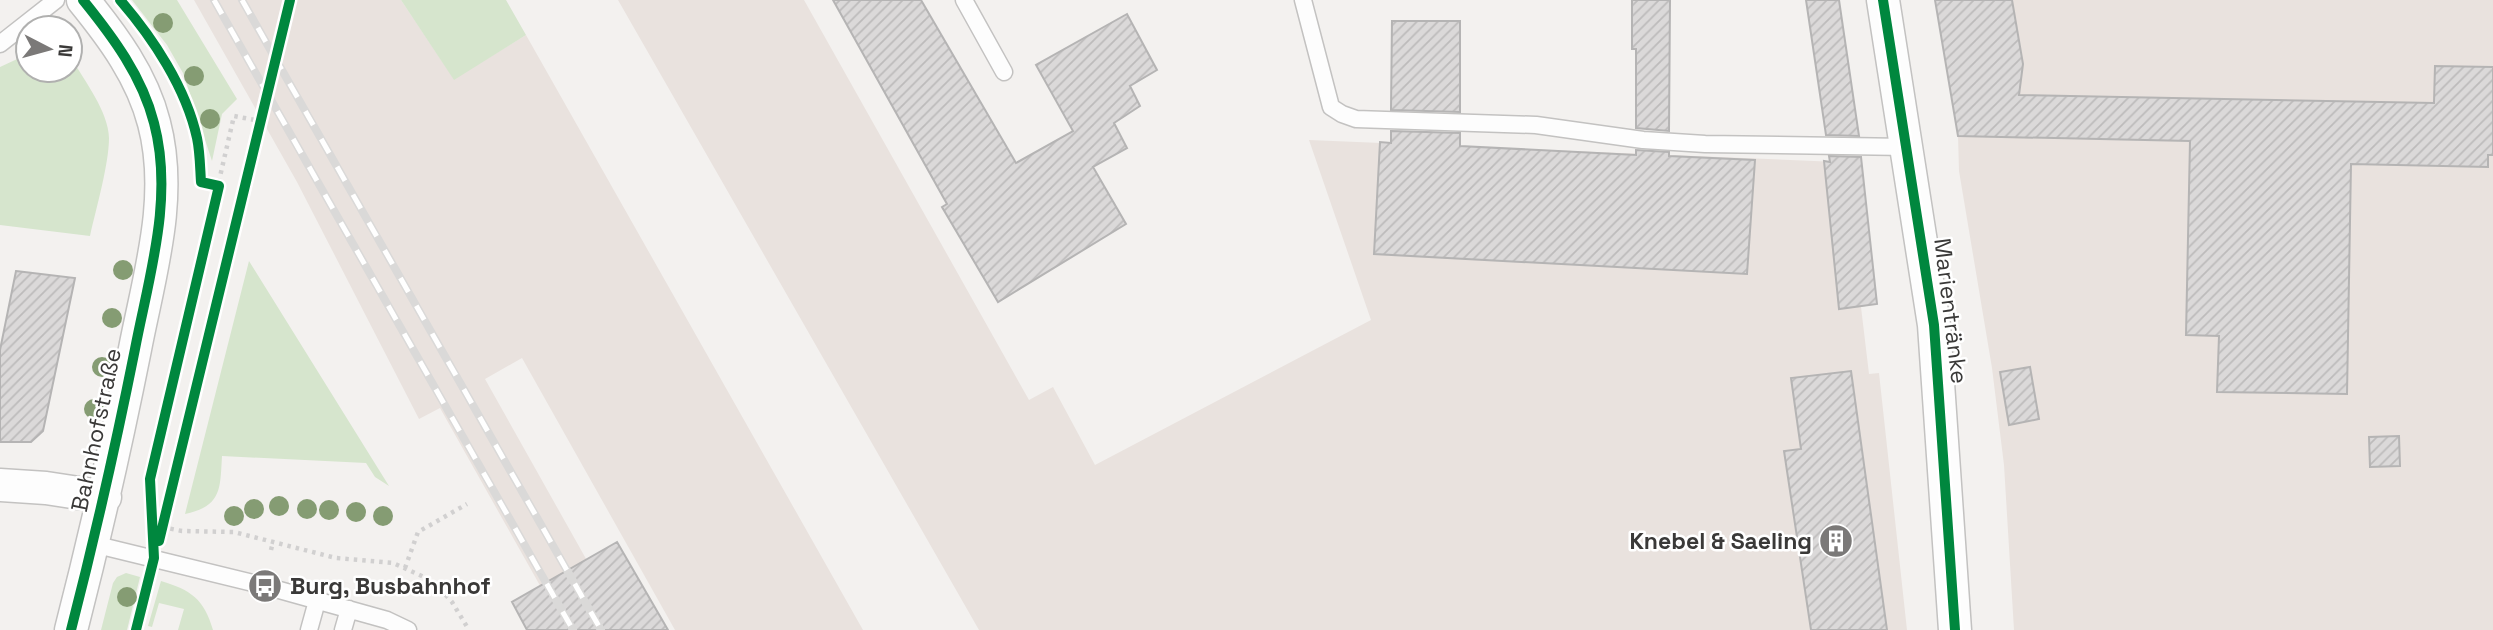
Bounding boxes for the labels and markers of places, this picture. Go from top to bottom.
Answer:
building icon: Knebel & Saeling [1817,522,1855,560]
place label: Knebel & Saeling [1629,526,1812,556]
bus stop icon: Burg, Busbahnhof [246,567,284,605]
place label: Burg, Busbahnhof [290,571,490,601]

